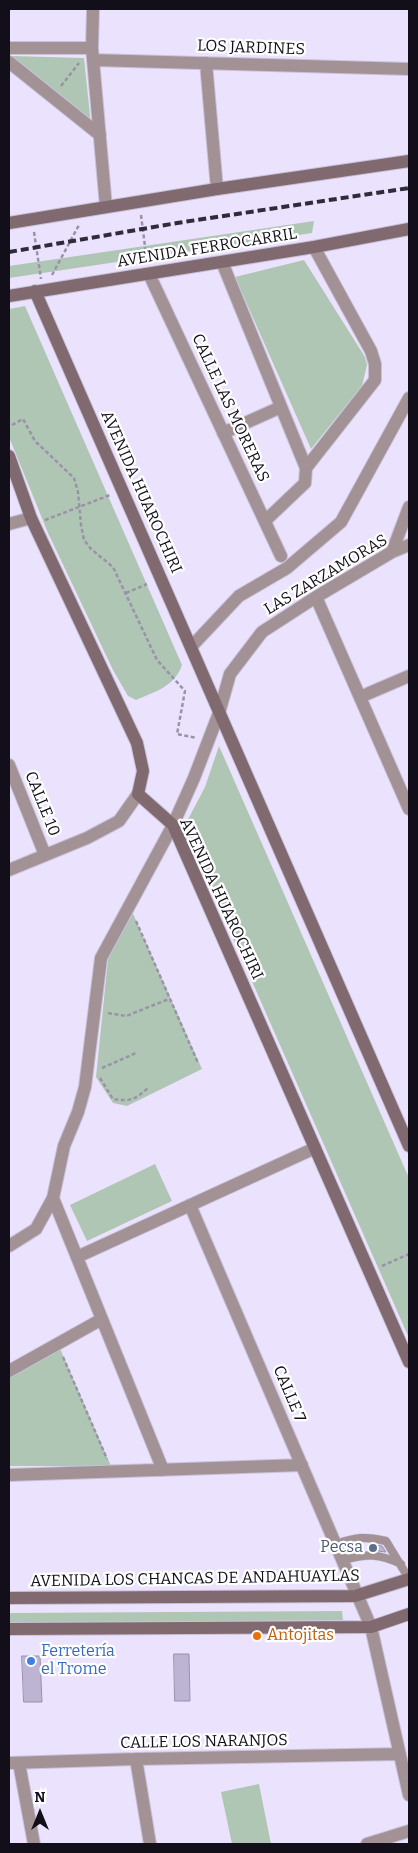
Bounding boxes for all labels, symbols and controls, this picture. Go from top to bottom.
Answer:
street label: LOS JARDINES [197,37,305,59]
street label: AVENIDA FERROCARRIL [116,224,298,272]
street label: CALLE LAS MORERAS [187,331,273,485]
street label: AVENIDA HUAROCHIRI [96,408,186,576]
street label: LAS ZARZAMORAS [261,531,391,619]
street label: CALLE 10 [20,769,64,839]
street label: AVENIDA HUAROCHIRI [175,815,267,983]
street label: CALLE 7 [269,1363,309,1425]
place label: Pecsa [320,1538,363,1558]
marker: Pecsa [367,1542,379,1554]
street label: AVENIDA LOS CHANCAS DE ANDAHUAYLAS [30,1567,360,1591]
place label: Antojitas [267,1626,334,1646]
marker: Antojitas [251,1630,263,1642]
place label: Ferretería el Trome [41,1642,115,1680]
marker: Ferretería el Trome [25,1655,37,1667]
street label: CALLE LOS NARANJOS [120,1731,288,1753]
north arrow [15,1788,65,1838]
text: N [35,1789,45,1806]

